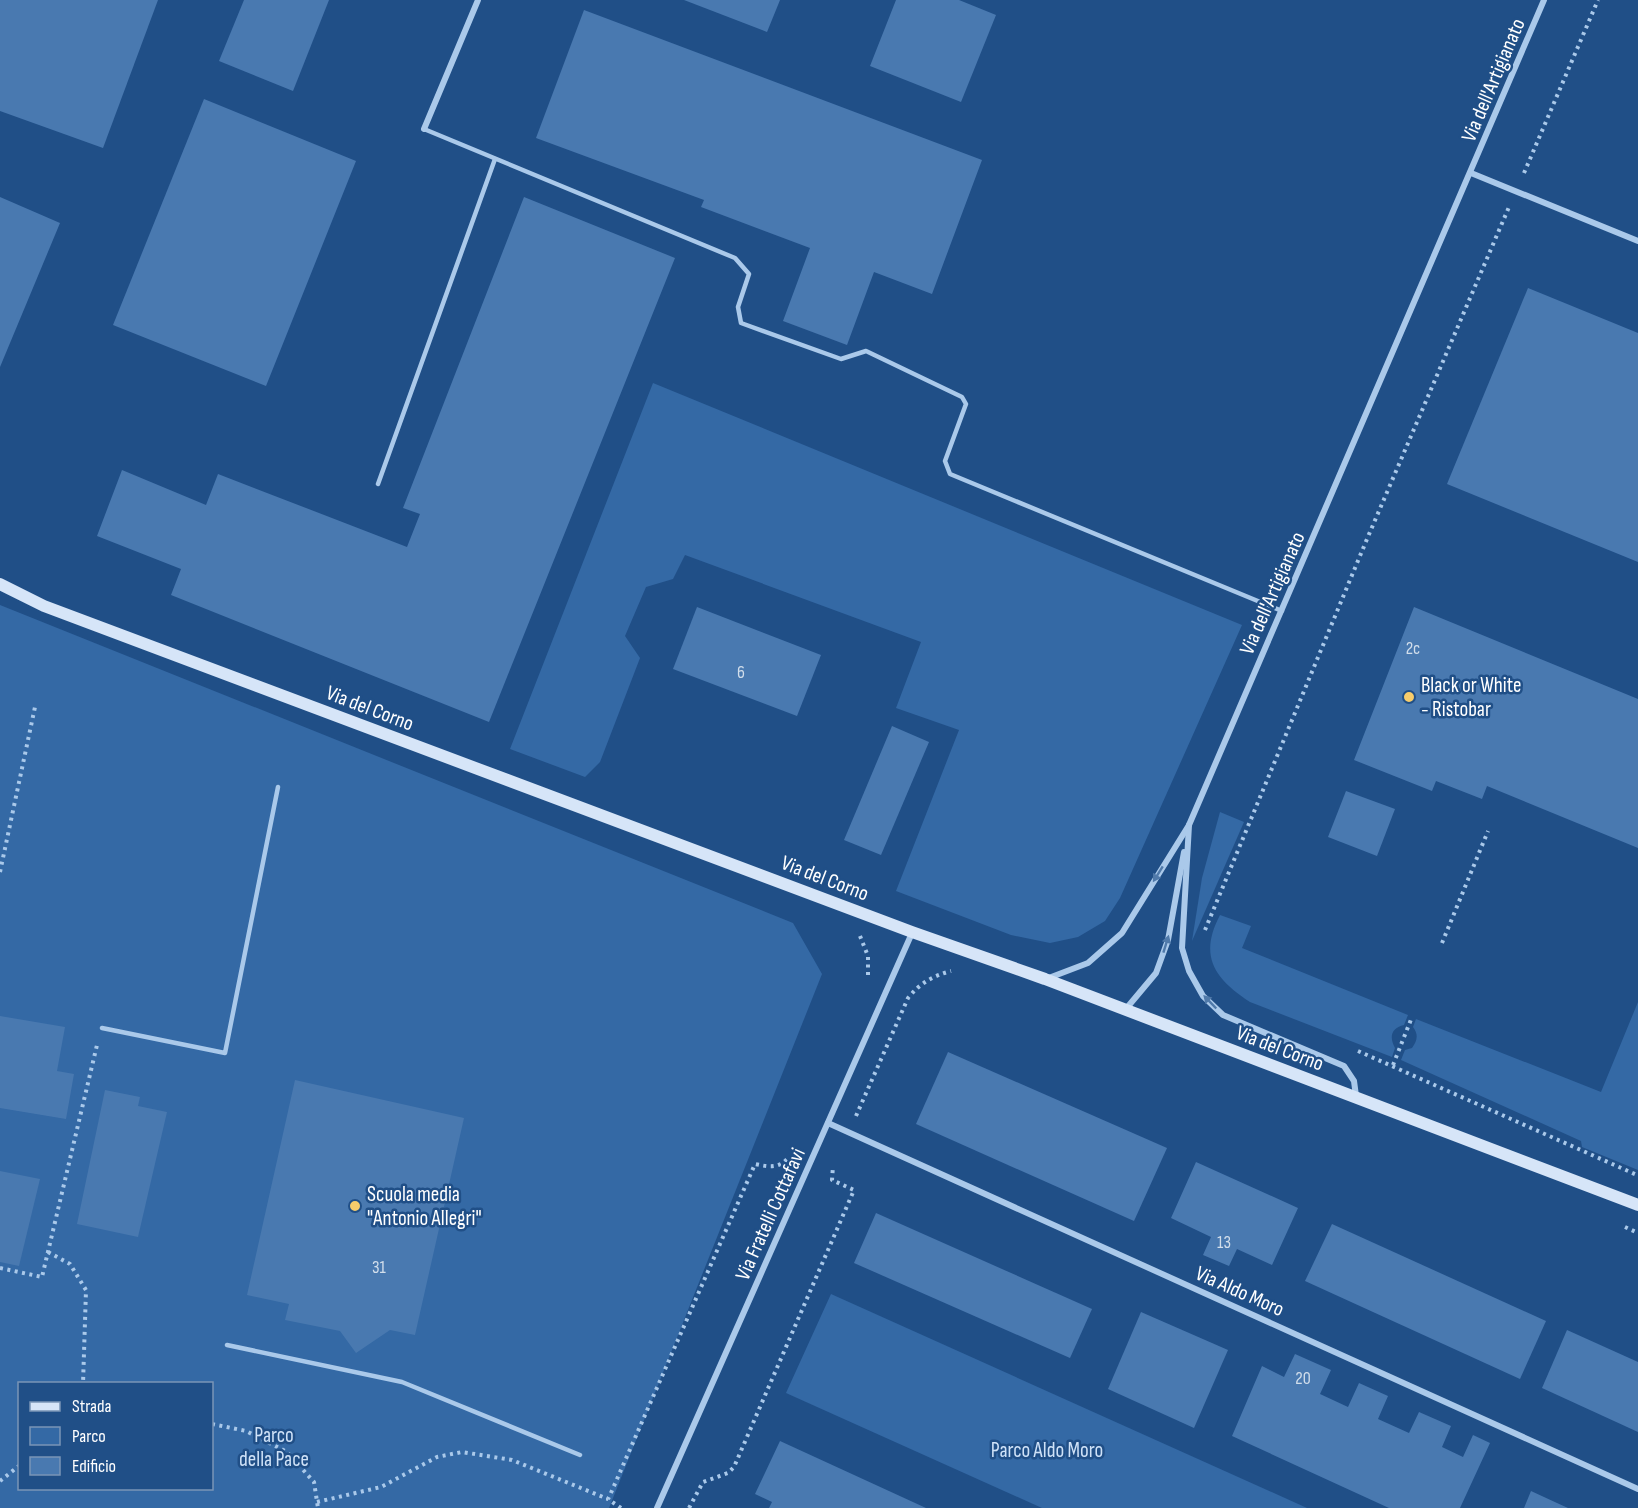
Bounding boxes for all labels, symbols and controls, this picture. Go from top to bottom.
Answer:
street label: Via dell'Artigianato [1456,15,1531,146]
street label: Via dell'Artigianato [1234,528,1311,658]
house number: 2c [1406,638,1420,659]
house number: 6 [737,662,745,683]
place label: Black or White - Ristobar [1421,673,1521,722]
street label: Via del Corno [323,680,417,737]
marker: Black or White - Ristobar [1402,690,1416,704]
street label: Via del Corno [778,850,872,907]
one-way arrow [1153,866,1164,883]
one-way arrow [1162,934,1171,952]
one-way arrow [1203,995,1217,1010]
street label: Via del Corno [1233,1020,1327,1077]
street label: Via Fratelli Cottafavi [730,1144,811,1284]
place label: Scuola media "Antonio Allegri" [367,1182,482,1231]
marker: Scuola media "Antonio Allegri" [348,1199,362,1213]
house number: 13 [1217,1232,1231,1253]
house number: 31 [372,1257,387,1278]
street label: Via Aldo Moro [1192,1261,1288,1322]
house number: 20 [1295,1368,1311,1389]
legend [18,1382,213,1490]
text: Strada [72,1396,112,1417]
park label: Parco della Pace [239,1423,309,1472]
text: Parco [72,1426,106,1447]
park label: Parco Aldo Moro [991,1438,1103,1463]
text: Edificio [72,1456,116,1477]

